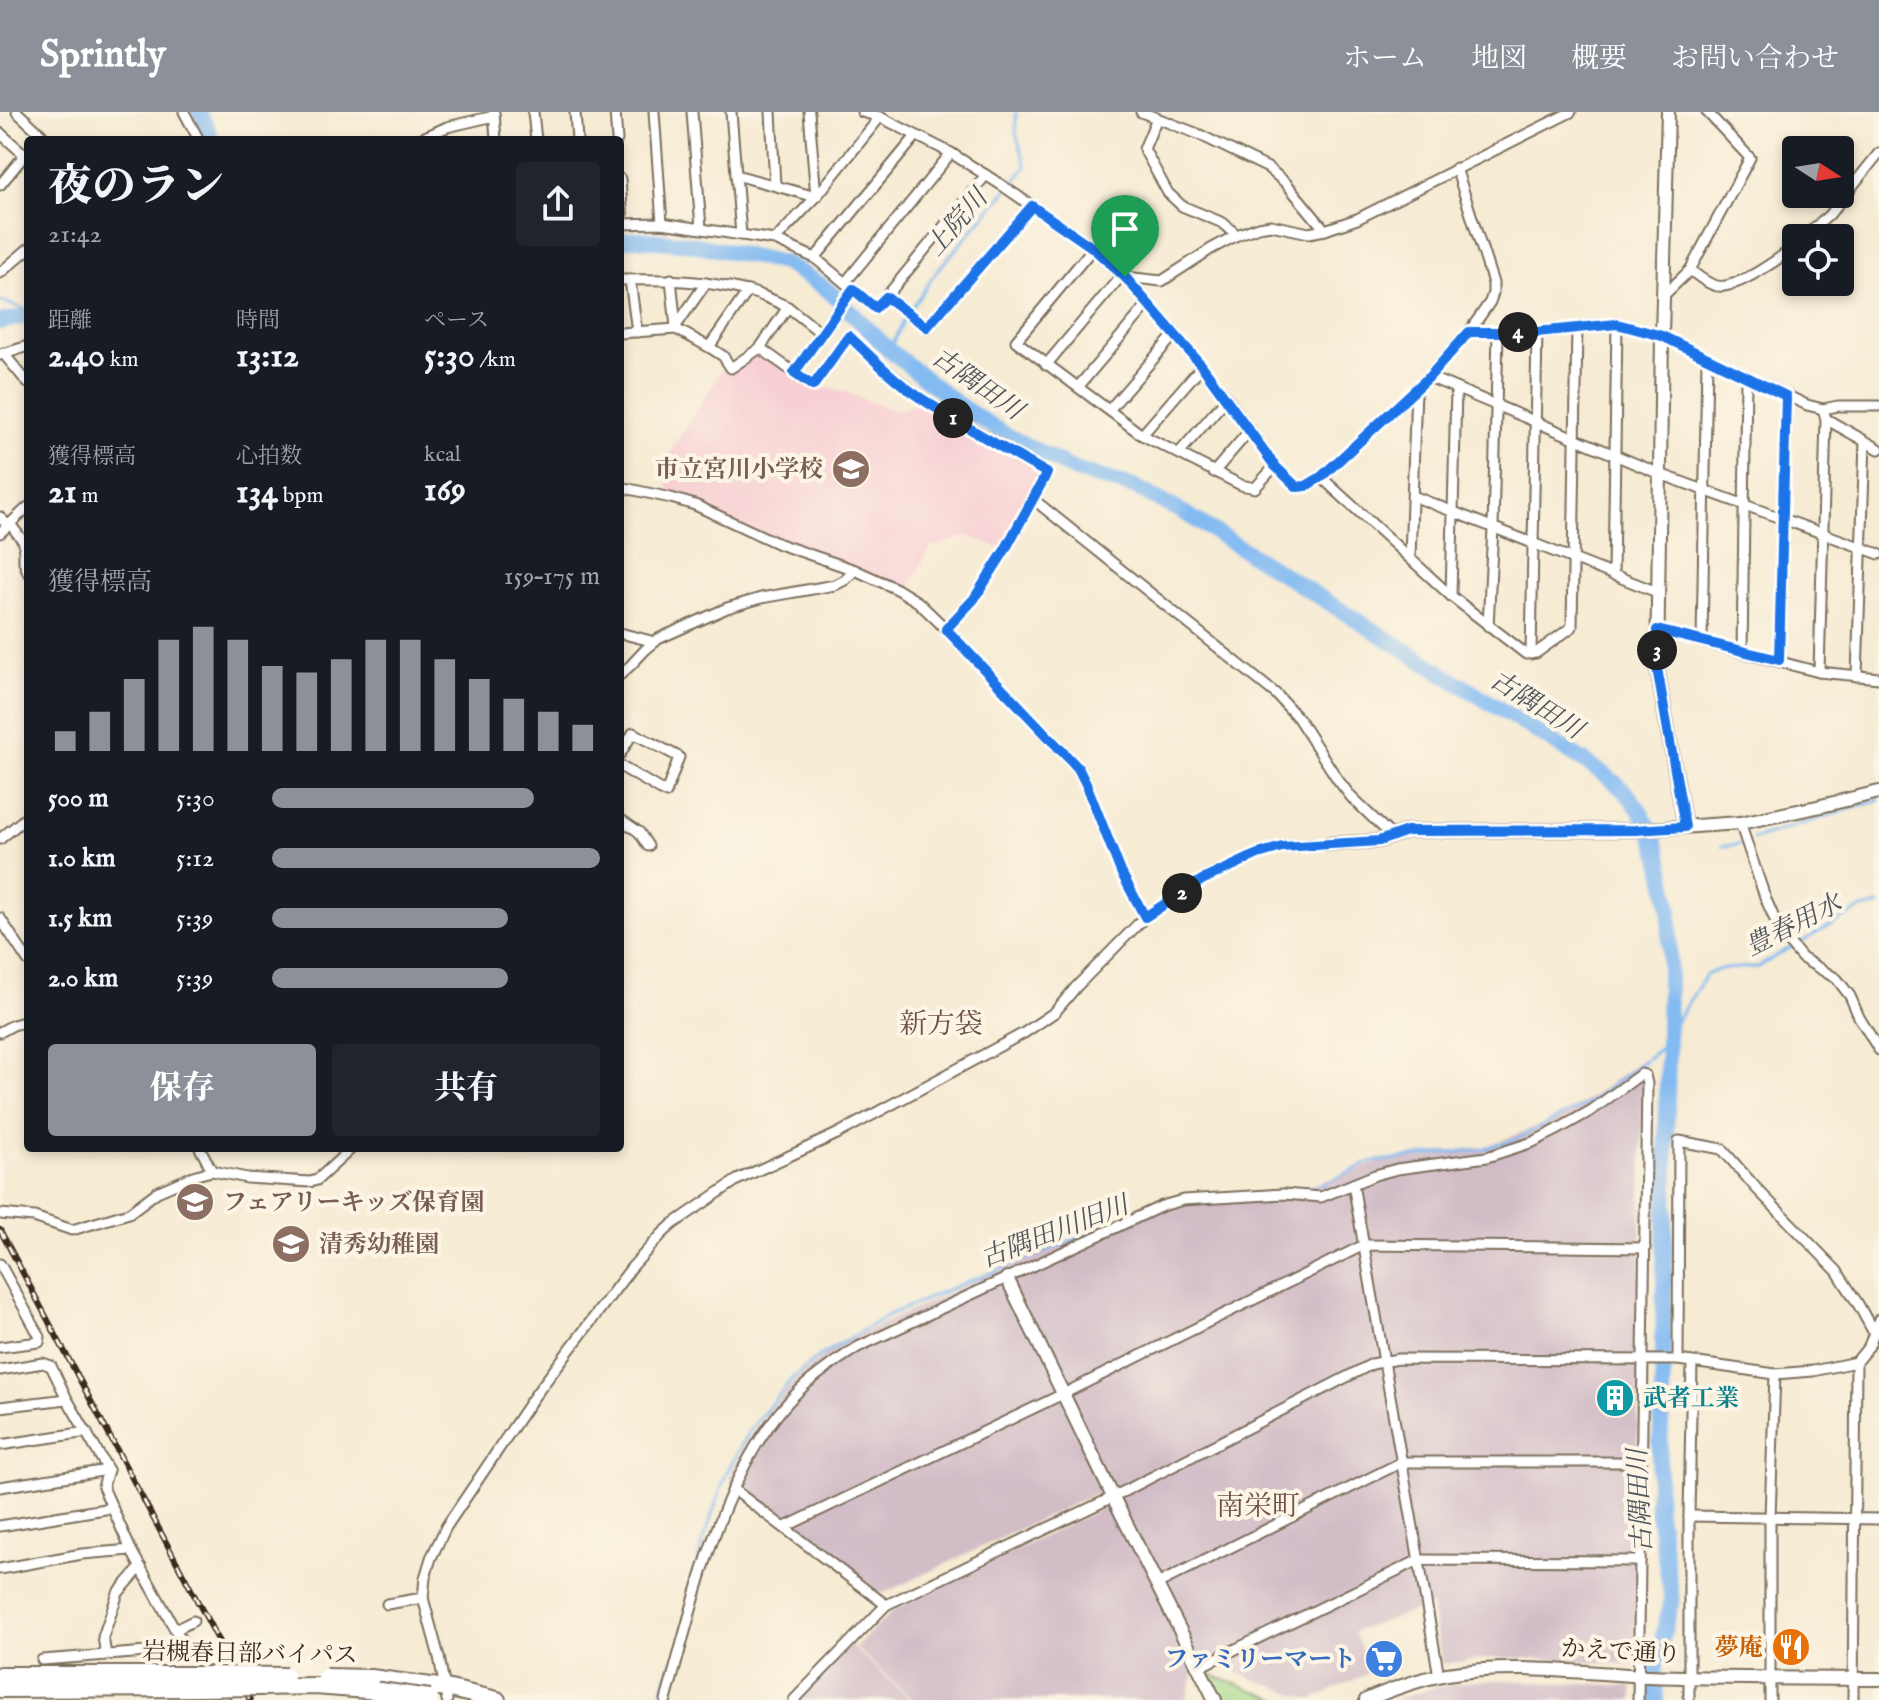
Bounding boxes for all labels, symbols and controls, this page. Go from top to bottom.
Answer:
text: Sprintly [40,32,166,80]
text: ホーム [1343,42,1427,77]
text: 地図 [1471,42,1527,77]
text: 概要 [1571,42,1627,77]
text: お問い合わせ [1671,42,1839,77]
north arrow [1782,136,1854,208]
map controls [1782,136,1854,296]
text: 夜のラン [48,160,224,216]
button: share [516,162,600,246]
water label: 上院川 [919,180,997,263]
pin [1091,195,1159,277]
icon: arrive [1103,207,1147,251]
text: 21:42 [48,218,102,251]
button: locate [1782,224,1854,296]
text: 距離 [48,307,92,335]
text: 時間 [236,307,280,335]
text: ペース [424,307,489,335]
pin: 4 [1498,312,1538,352]
text: 4 [1513,318,1523,346]
text: 2.40 [48,335,105,378]
text: 13:12 [236,335,299,378]
text: 5:30 [424,335,475,378]
water label: 古隅田川 [925,341,1032,429]
text: km [105,346,138,374]
text: /km [475,346,516,374]
pin: 1 [933,398,973,438]
text: 1 [949,404,957,432]
text: kcal [424,441,461,469]
text: 獲得標高 [48,443,136,471]
text: 心拍数 [236,443,302,471]
school or university icon: 市立宮川小学校 [830,448,872,490]
place label: 市立宮川小学校 [655,455,823,486]
text: 169 [424,469,466,512]
text: 21 [48,471,77,514]
text: 134 [236,471,278,514]
text: m [77,482,98,510]
text: bpm [278,482,323,510]
text: 159–175 m [504,560,600,593]
text: 獲得標高 [48,566,152,599]
pin: 3 [1637,630,1677,670]
text: 3 [1653,636,1661,664]
water label: 古隅田川 [1483,664,1592,748]
text: 500 m [48,782,109,815]
text: 5:30 [176,782,215,815]
text: 1.0 km [48,842,116,875]
text: 5:12 [176,842,214,875]
pin: 2 [1162,873,1202,913]
text: 2 [1177,879,1187,907]
water label: 豊春用水 [1740,886,1850,964]
text: 1.5 km [48,902,112,935]
text: 5:39 [176,902,213,935]
text: 2.0 km [48,962,118,995]
text: 5:39 [176,962,213,995]
district label: 新方袋 [899,1008,983,1043]
button: 保存 [48,1044,316,1136]
button: 共有 [332,1044,600,1136]
school or university icon: フェアリーキッズ保育園 [174,1181,216,1223]
place label: フェアリーキッズ保育園 [223,1188,484,1219]
water label: 古隅田川旧川 [976,1188,1136,1276]
school or university icon: 清秀幼稚園 [270,1223,312,1265]
place label: 清秀幼稚園 [319,1230,439,1261]
building icon: 武者工業 [1594,1377,1636,1419]
place label: 武者工業 [1643,1384,1739,1415]
water label: 古隅田川 [1621,1445,1660,1554]
district label: 南栄町 [1216,1490,1300,1525]
restaurant icon: 夢庵 [1770,1626,1812,1668]
place label: 夢庵 [1715,1633,1763,1664]
street label: かえで通り [1560,1634,1682,1671]
street label: 岩槻春日部バイパス [142,1637,358,1672]
supermarket icon: ファミリーマート [1363,1638,1405,1680]
place label: ファミリーマート [1164,1645,1356,1676]

